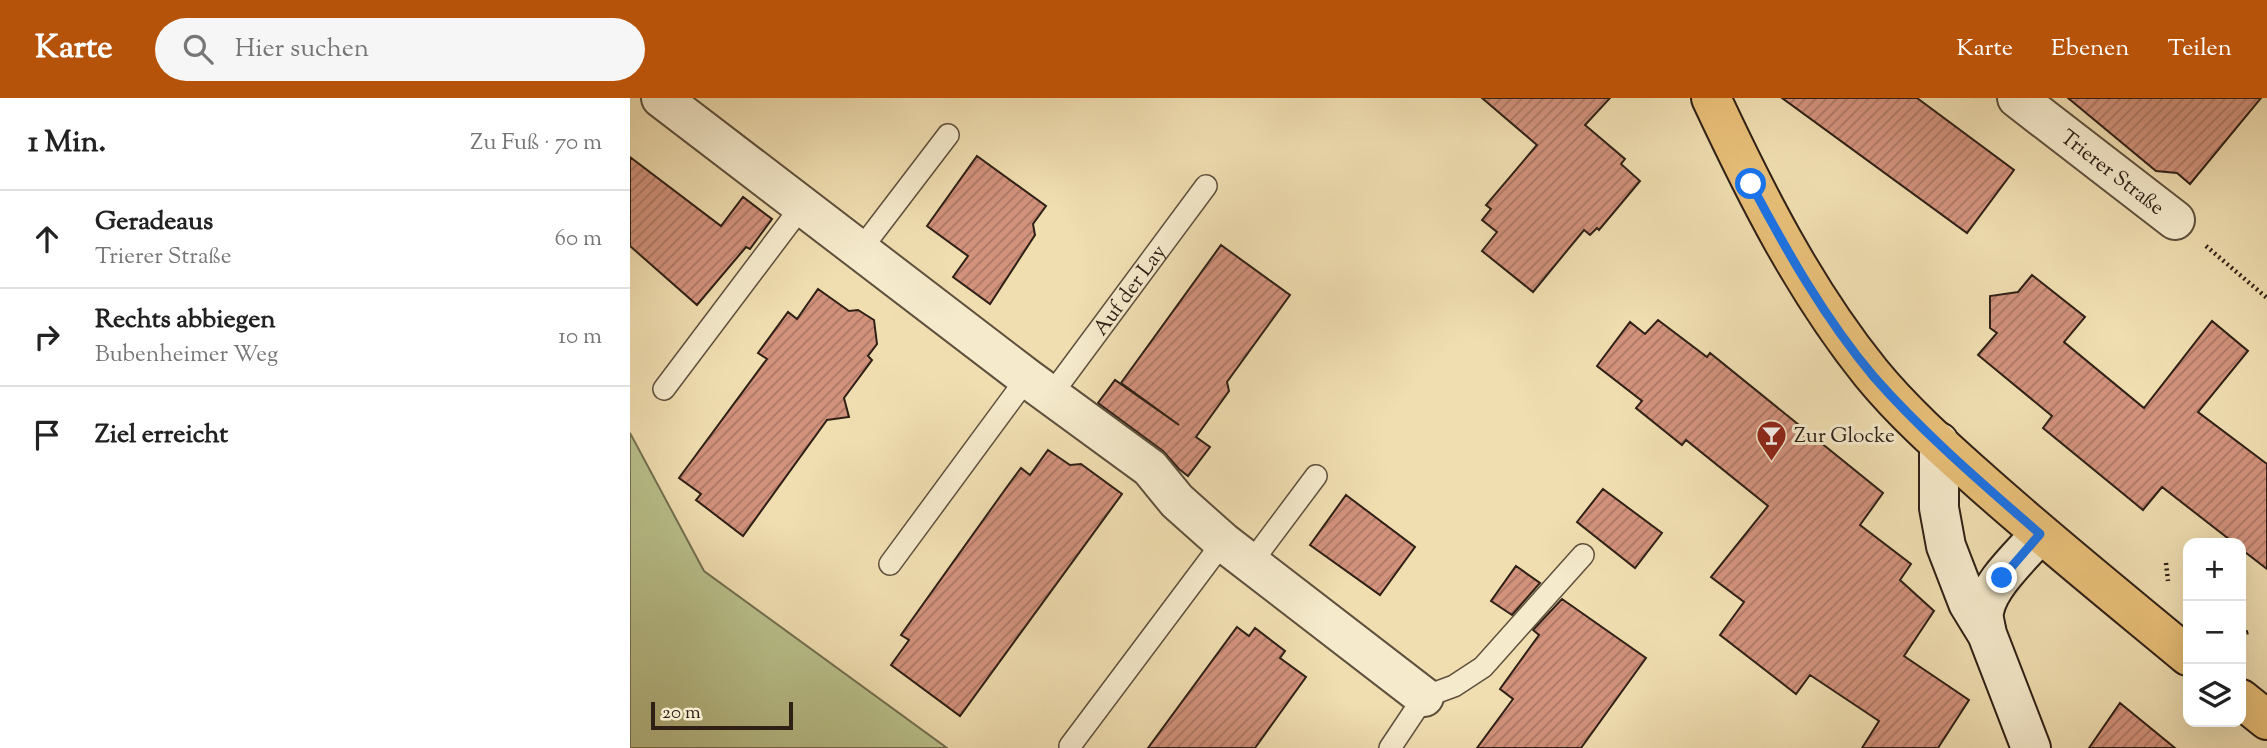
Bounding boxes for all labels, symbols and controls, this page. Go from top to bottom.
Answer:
search box [155,18,645,81]
text: Karte [35,25,113,73]
icon: search [179,30,217,68]
text: Hier suchen [235,31,369,68]
text: Karte [1956,32,2013,66]
text: Ebenen [2051,32,2129,66]
text: Teilen [2167,32,2232,66]
text: 1 Min. [28,122,106,165]
street label: Trierer Straße [2053,124,2170,223]
text: Zu Fuß · 70 m [470,127,602,160]
route start [1735,168,1766,199]
text: Geradeaus [95,204,213,241]
icon: ahead [28,220,66,258]
text: 60 m [554,223,602,256]
street label: Auf der Lay [1087,239,1175,343]
text: Trierer Straße [95,241,231,274]
text: Rechts abbiegen [95,302,276,339]
icon: right [28,318,66,356]
text: 10 m [558,321,602,354]
text: Bubenheimer Weg [95,339,278,372]
icon: arrive [28,416,66,454]
text: Ziel erreicht [95,417,228,454]
bar icon: Zur Glocke [1754,418,1788,462]
place label: Zur Glocke [1794,422,1895,452]
map controls [2183,538,2246,727]
button: + [2183,538,2246,601]
route end [1986,562,2017,593]
button: − [2183,601,2246,664]
button: layers [2183,664,2246,727]
scale bar [651,699,793,731]
text: 20 m [662,700,701,727]

